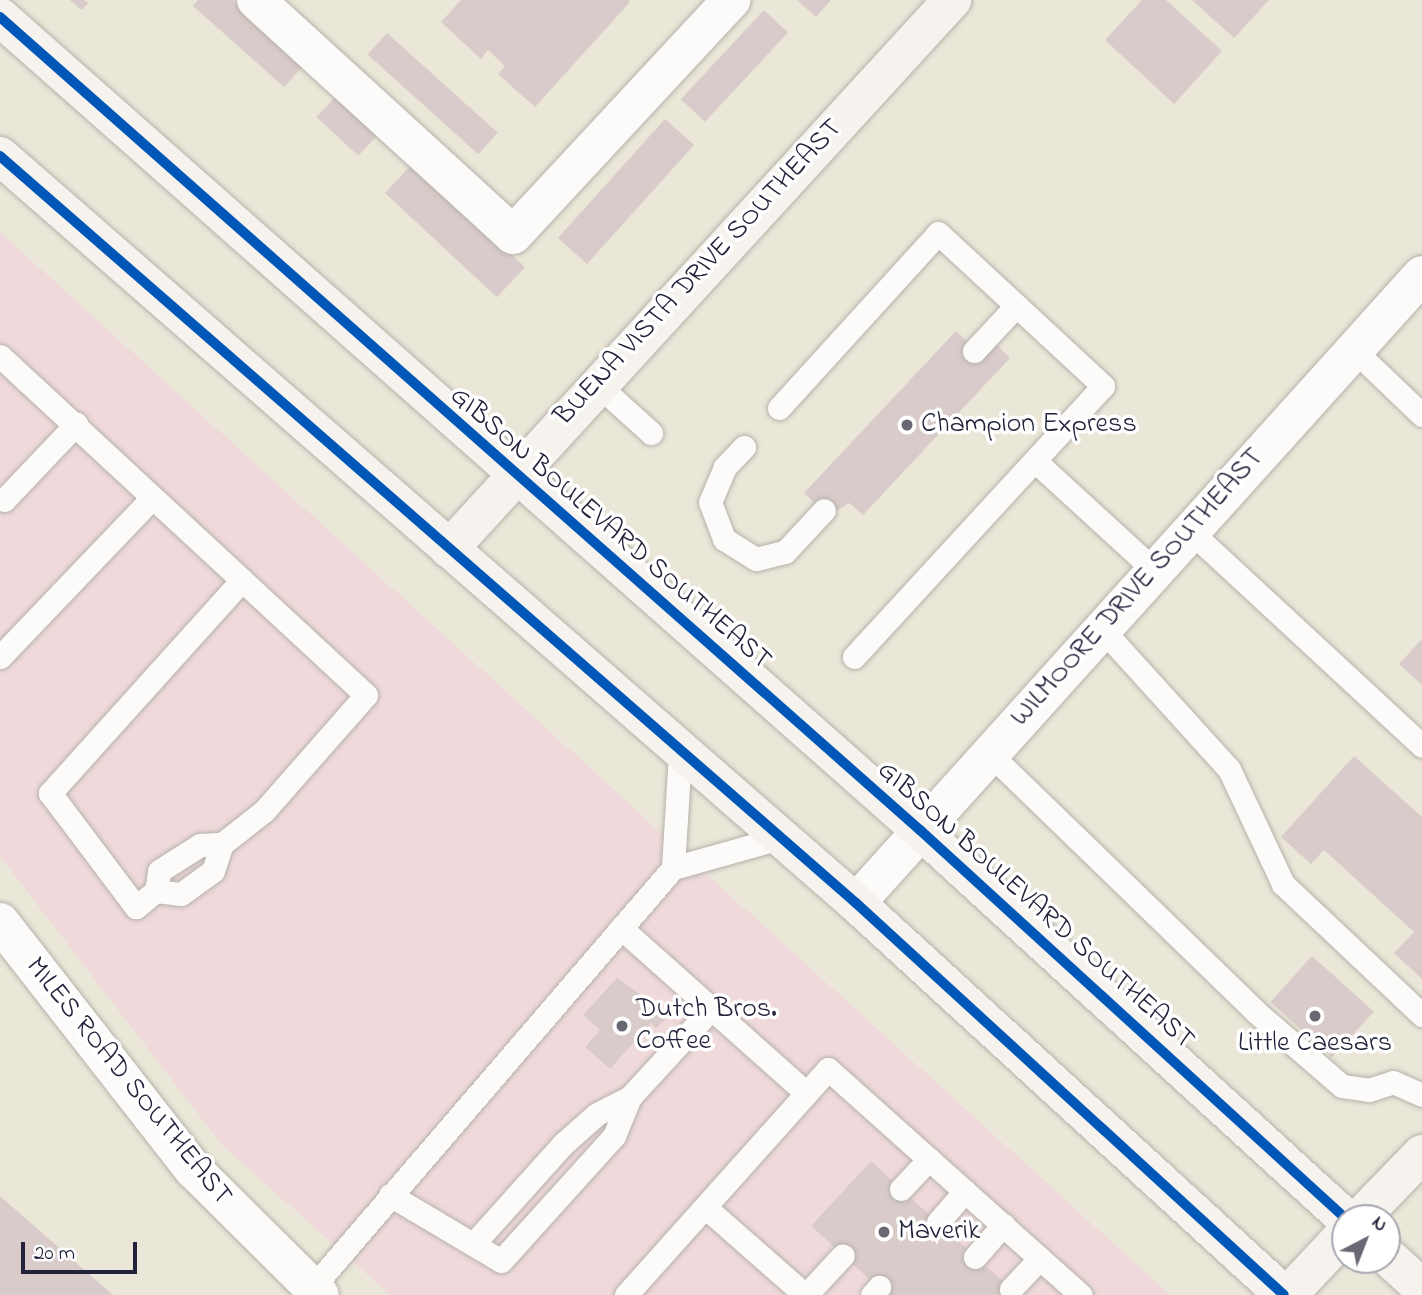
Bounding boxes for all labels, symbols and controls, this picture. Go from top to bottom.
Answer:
street label: BUENA VISTA DRIVE SOUTHEAST [548,113,850,433]
street label: GIBSON BOULEVARD SOUTHEAST [442,380,778,678]
place label: Champion Express [921,408,1137,442]
marker: Champion Express [899,417,915,433]
street label: WILMOORE DRIVE SOUTHEAST [1004,442,1272,734]
street label: GIBSON BOULEVARD SOUTHEAST [869,754,1201,1058]
street label: MILES ROAD SOUTHEAST [18,951,238,1213]
place label: Dutch Bros. Coffee [636,993,777,1059]
marker: Little Caesars [1307,1008,1323,1024]
marker: Dutch Bros. Coffee [614,1018,630,1034]
place label: Little Caesars [1238,1027,1392,1061]
north arrow [1331,1204,1401,1274]
text: N [1365,1210,1393,1239]
place label: Maverik [898,1215,980,1249]
marker: Maverik [876,1224,892,1240]
scale bar [24,1228,140,1272]
text: 20 m [34,1239,75,1269]

